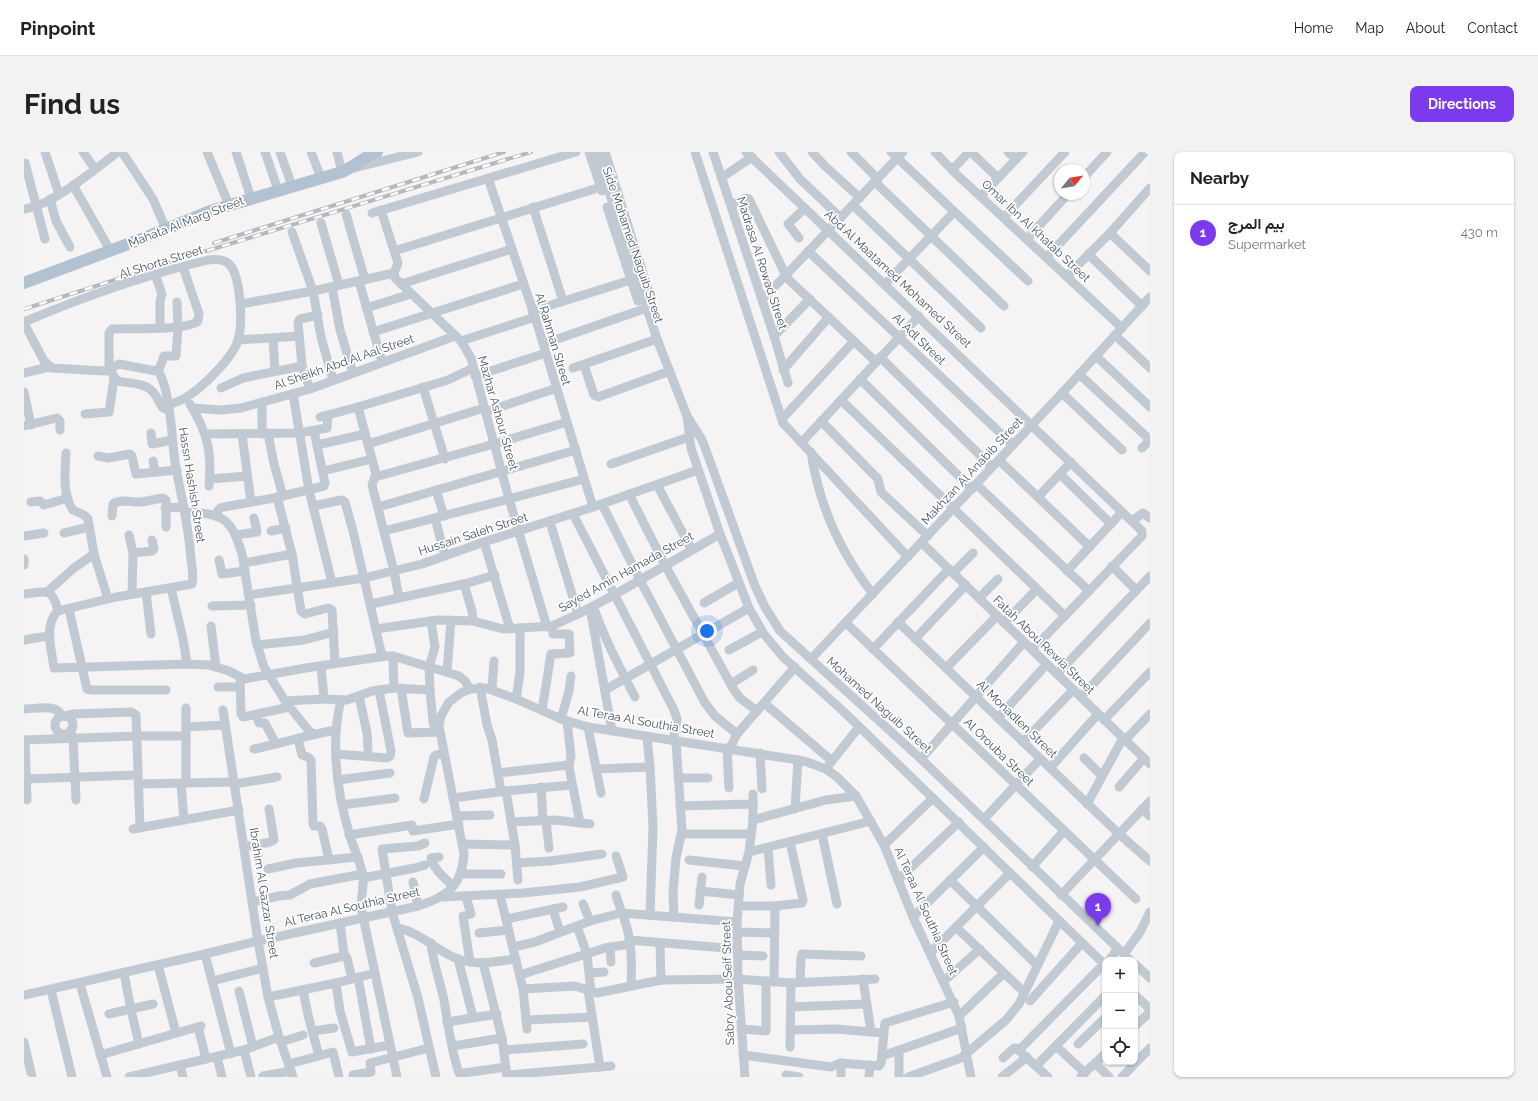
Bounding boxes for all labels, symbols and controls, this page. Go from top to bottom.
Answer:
text: Pinpoint [20,17,95,39]
text: Home [1294,20,1333,36]
text: Map [1355,20,1384,36]
text: About [1406,20,1445,36]
text: Contact [1467,20,1518,36]
button: Directions [1410,86,1514,122]
text: Find us [24,88,120,121]
north arrow [1054,164,1090,200]
street label: Side Mohamed Naguib Street [600,165,666,325]
text: Nearby [1190,168,1249,188]
street label: Omar Ibn Al Khatab Street [979,177,1093,285]
street label: Mahata Al Marg Street [126,193,246,251]
street label: Madrasa Al Rowad Street [734,195,790,331]
street label: Abd Al Maatamed Mohamed Street [822,207,974,351]
text: بيم المرج [1228,215,1285,233]
text: 1 [1200,225,1206,240]
text: 430 m [1461,225,1498,240]
text: Supermarket [1228,237,1306,252]
street label: Al Shorta Street [118,243,204,281]
street label: Al Rahman Street [532,291,574,387]
street label: Al Adl Street [890,310,948,368]
street label: Al Sheikh Abd Al Aal Street [272,331,416,393]
street label: Mazhar Ashour Street [475,354,521,472]
street label: Makhzan Al Anabib Street [919,414,1025,528]
street label: Hassn Hashish Street [176,426,208,544]
street label: Hussain Saleh Street [417,510,529,558]
street label: Sayed Amin Hamada Street [556,529,696,615]
street label: Fatah Abou Rewia Street [990,593,1098,697]
your location [697,621,717,641]
street label: Mohamed Naguib Street [824,654,934,756]
street label: Al Monadlen Street [974,677,1060,761]
street label: Al Teraa Al Southia Street [576,703,716,741]
street label: Al Orouba Street [961,715,1037,789]
street label: Ibrahim Al Gazzar Street [247,827,281,959]
street label: Al Teraa Al Southia Street [891,845,961,977]
street label: Al Teraa Al Southia Street [283,885,421,929]
pin: 1 [1085,893,1111,926]
street label: Sabry Abou Seif Street [719,921,737,1045]
map controls [1102,957,1138,1065]
button: + [1102,957,1138,993]
button: − [1102,993,1138,1029]
button: locate [1102,1029,1138,1065]

